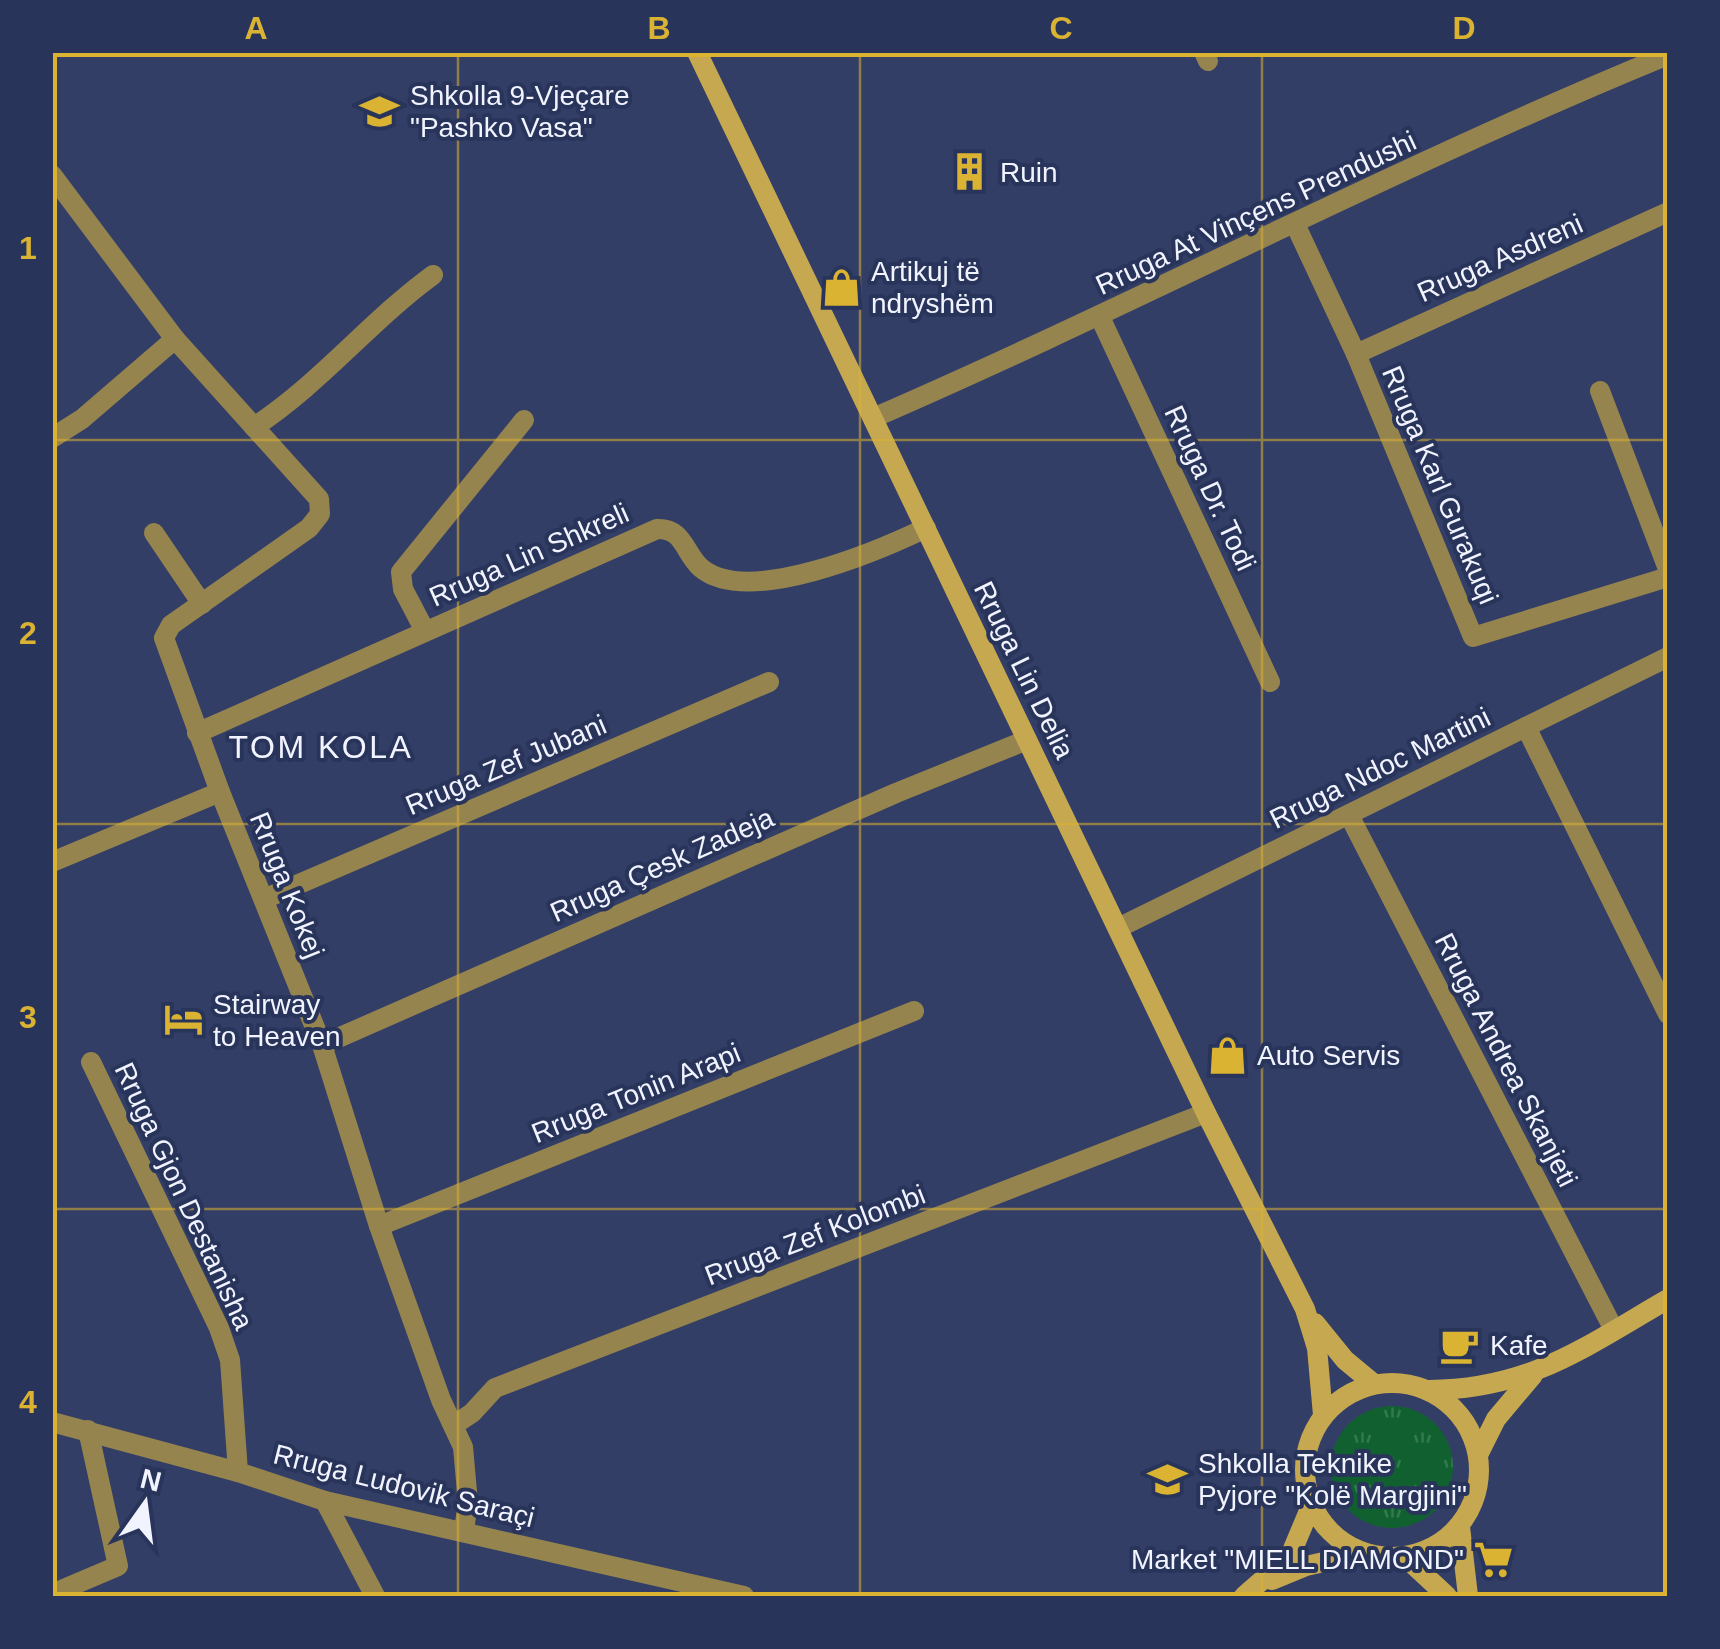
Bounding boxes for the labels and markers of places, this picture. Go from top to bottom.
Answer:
place label: Shkolla 9-Vjeçare "Pashko Vasa" [410,80,629,143]
school or university icon: Shkolla 9-Vjeçare "Pashko Vasa" [359,90,401,132]
building icon: Ruin [949,151,991,193]
place label: Ruin [1000,157,1058,188]
place label: Artikuj të ndryshëm [871,256,994,319]
shop icon: Artikuj të ndryshëm [820,266,862,308]
place label: Stairway to Heaven [213,989,341,1052]
hotel icon: Stairway to Heaven [162,999,204,1041]
shop icon: Auto Servis [1206,1034,1248,1076]
place label: Auto Servis [1257,1040,1400,1071]
cafe icon: Kafe [1439,1324,1481,1366]
place label: Kafe [1490,1330,1548,1361]
place label: Shkolla Teknike Pyjore "Kolë Margjini" [1198,1448,1467,1511]
school or university icon: Shkolla Teknike Pyjore "Kolë Margjini" [1147,1458,1189,1500]
supermarket icon: Market "MIELL DIAMOND" [1473,1538,1515,1580]
place label: Market "MIELL DIAMOND" [1131,1544,1464,1575]

